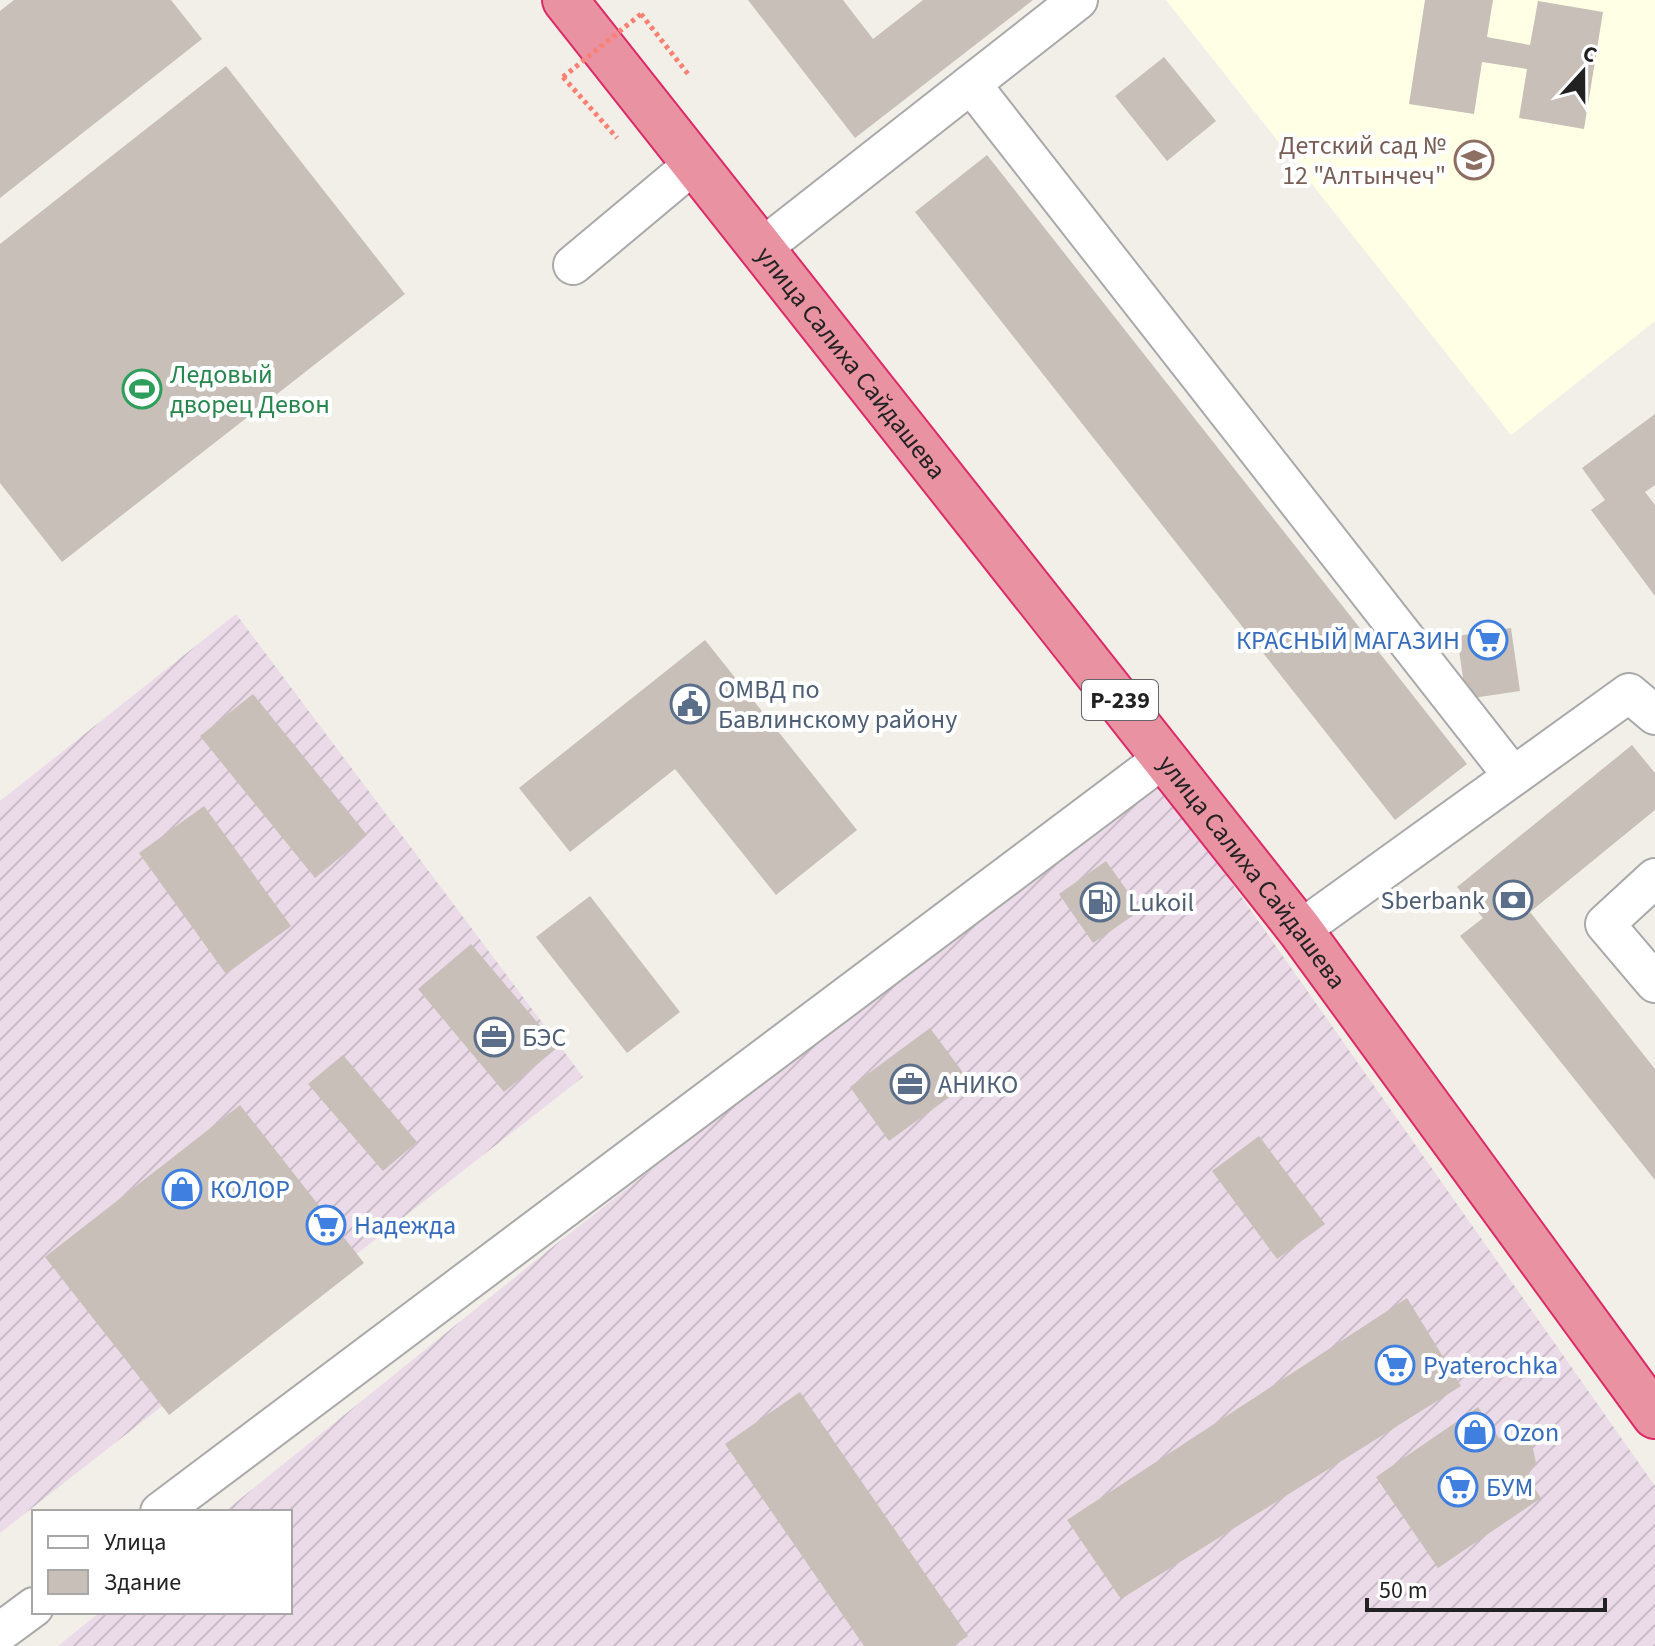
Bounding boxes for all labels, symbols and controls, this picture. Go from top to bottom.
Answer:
north arrow [1543,32,1623,112]
text: С [1578,37,1602,72]
place label: Детский сад № 12 "Алтынчеч" [1279,127,1446,194]
school or university icon: Детский сад № 12 "Алтынчеч" [1453,139,1495,181]
street label: улица Салиха Сайдашева [748,238,955,487]
place label: Ледовый дворец Девон [170,356,330,423]
sports icon: Ледовый дворец Девон [121,368,163,410]
supermarket icon: КРАСНЫЙ МАГАЗИН [1467,619,1509,661]
place label: КРАСНЫЙ МАГАЗИН [1236,622,1460,659]
place label: ОМВД по Бавлинскому району [718,671,957,738]
road number: Р-239 [1082,680,1158,720]
public building icon: ОМВД по Бавлинскому району [669,683,711,725]
street label: улица Салиха Сайдашева [1149,746,1355,996]
bank icon: Sberbank [1492,879,1534,921]
fuel station icon: Lukoil [1079,881,1121,923]
place label: Sberbank [1381,882,1485,919]
place label: Lukoil [1128,884,1194,921]
office icon: БЭС [473,1016,515,1058]
place label: БЭС [522,1019,566,1056]
office icon: АНИКО [889,1063,931,1105]
place label: АНИКО [938,1066,1018,1103]
shop icon: КОЛОР [161,1168,203,1210]
place label: КОЛОР [210,1171,290,1208]
supermarket icon: Надежда [305,1204,347,1246]
place label: Надежда [354,1207,456,1244]
supermarket icon: Pyaterochka [1374,1344,1416,1386]
place label: Pyaterochka [1423,1347,1558,1384]
shop icon: Ozon [1454,1411,1496,1453]
place label: Ozon [1503,1414,1559,1451]
supermarket icon: БУМ [1437,1466,1479,1508]
place label: БУМ [1486,1469,1533,1506]
legend [32,1510,292,1614]
text: Улица [104,1525,166,1560]
scale bar [1367,1562,1605,1612]
text: Здание [104,1565,181,1600]
text: 50 m [1379,1573,1428,1608]

